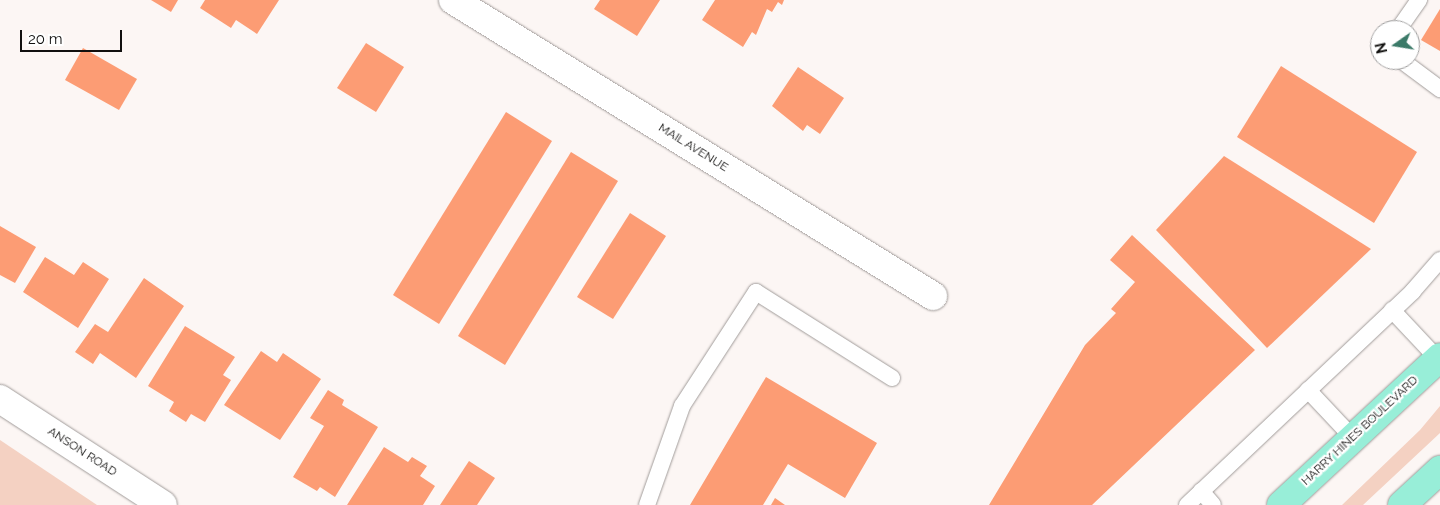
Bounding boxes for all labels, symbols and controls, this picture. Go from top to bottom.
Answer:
scale bar [22,20,125,52]
north arrow [1370,20,1420,70]
text: 20 m [28,30,63,48]
text: N [1372,41,1390,55]
street label: MAIL AVENUE [655,121,731,175]
street label: HARRY HINES BOULEVARD [1299,373,1421,489]
street label: ANSON ROAD [45,424,119,480]

